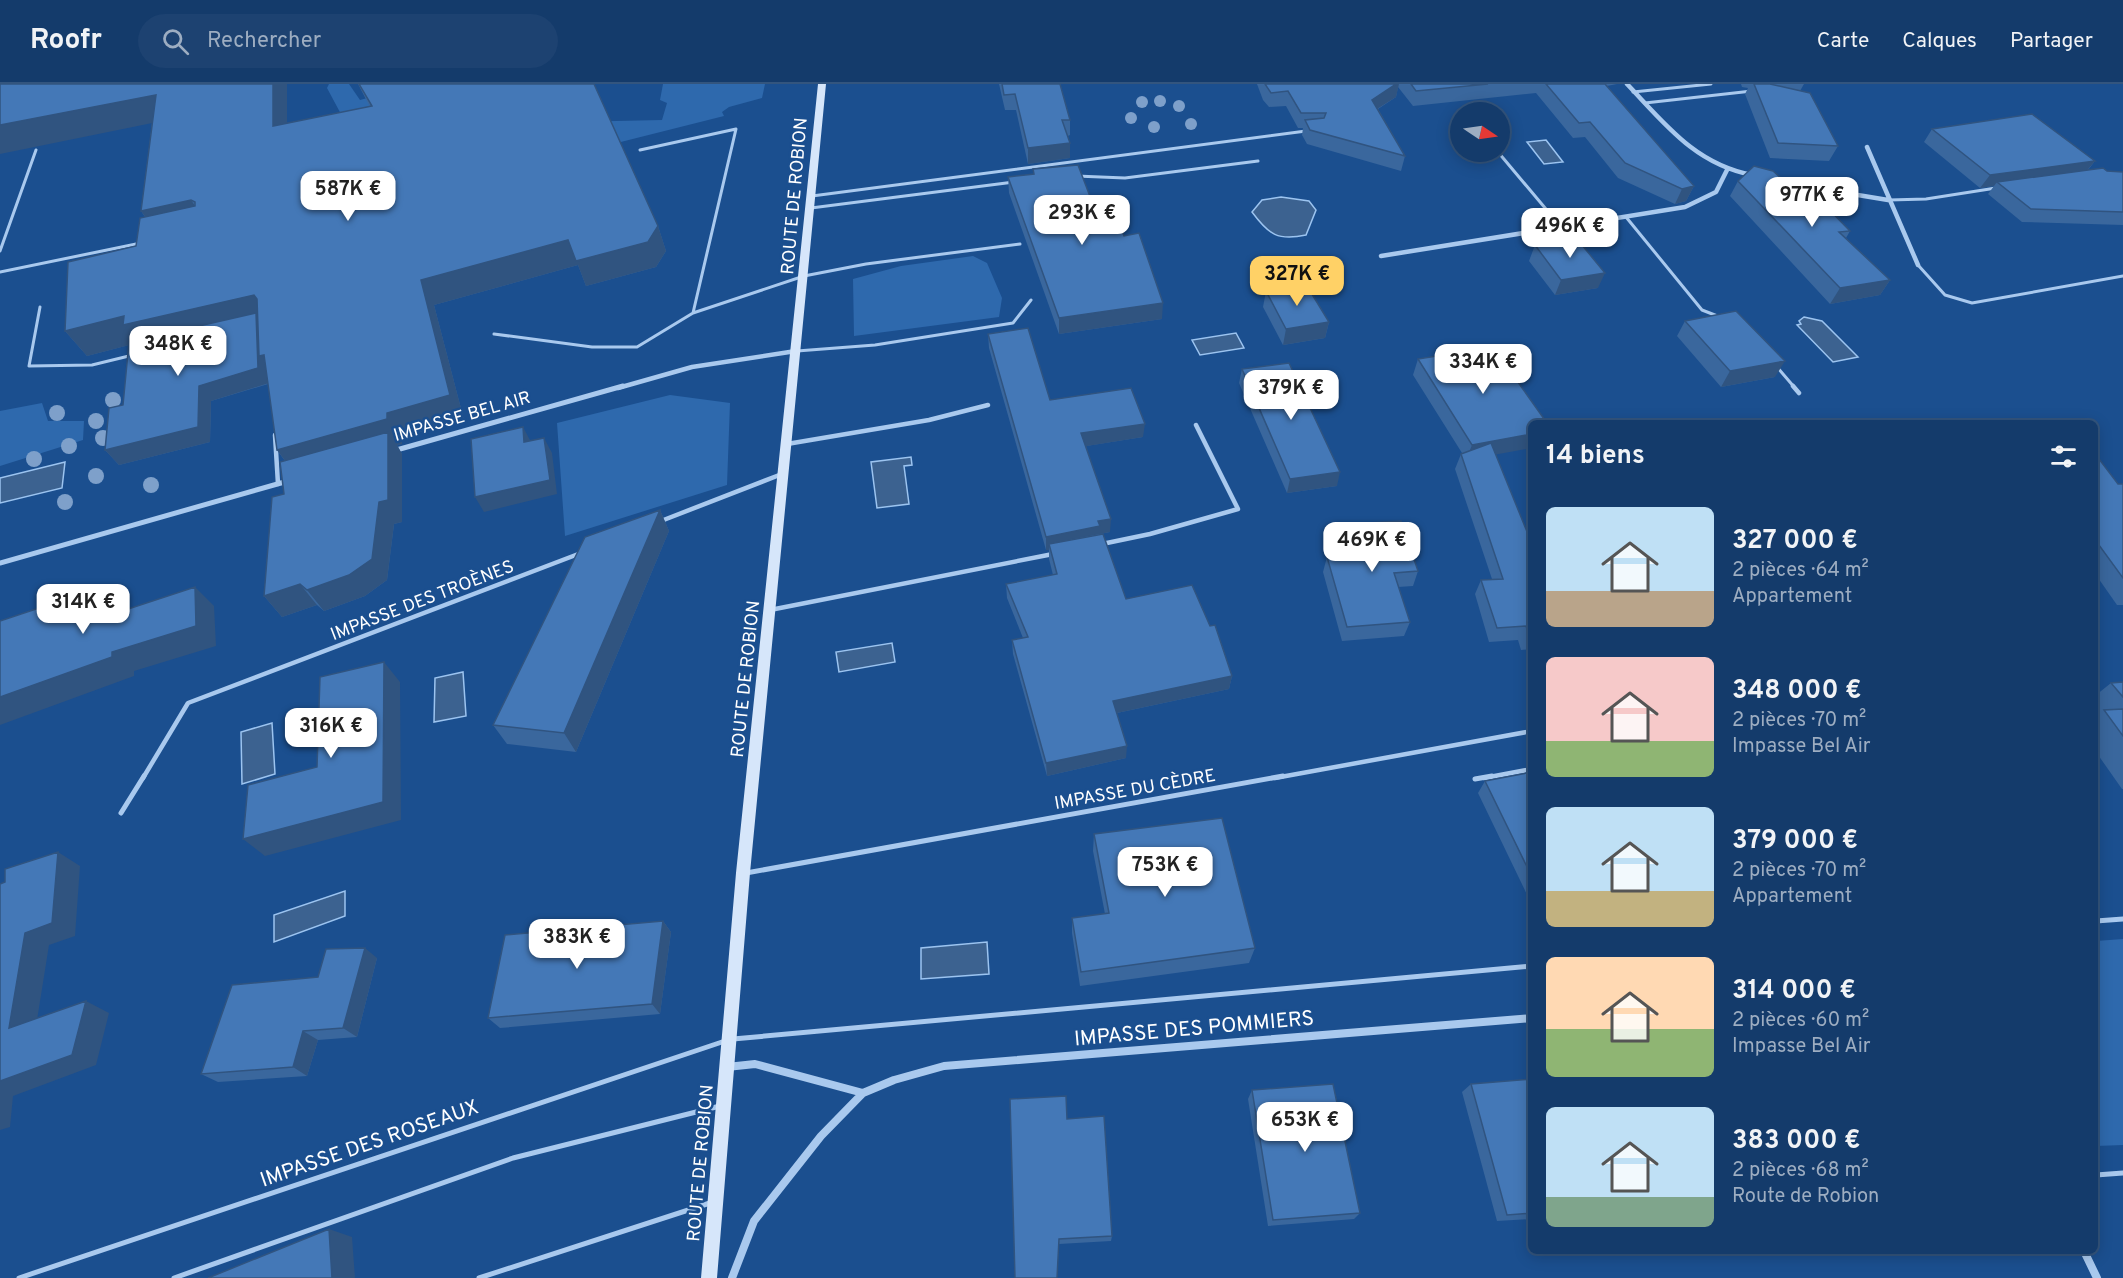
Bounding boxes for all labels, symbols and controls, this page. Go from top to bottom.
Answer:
search box [138,14,558,68]
text: Roofr [30,23,102,59]
icon: search [159,25,192,58]
text: Rechercher [207,28,321,55]
text: Carte [1817,28,1869,55]
text: Calques [1902,28,1977,55]
text: Partager [2010,28,2093,55]
north arrow [1450,102,1510,162]
map controls [1450,102,1510,162]
street label: ROUTE DE ROBION [777,117,814,276]
pin: 587K € [299,171,397,222]
text: 587K € [315,177,381,203]
pin: 977K € [1763,177,1861,228]
text: 977K € [1779,183,1845,209]
pin: 293K € [1033,195,1131,246]
text: 293K € [1048,201,1116,227]
pin: 496K € [1521,208,1619,259]
text: 496K € [1535,214,1605,240]
pin: 327K € [1248,256,1346,307]
text: 327K € [1264,262,1330,288]
pin: 348K € [129,326,227,377]
text: 348K € [143,332,213,358]
pin: 334K € [1434,344,1532,395]
text: 334K € [1449,350,1517,376]
pin: 379K € [1242,370,1340,421]
text: 379K € [1258,376,1324,402]
street label: IMPASSE BEL AIR [391,387,534,448]
text: 14 biens [1546,440,1645,473]
icon: filters [2047,440,2080,473]
pin: 469K € [1323,522,1421,573]
text: 327 000 € [1732,525,1858,558]
text: 469K € [1337,528,1407,554]
icon: home [1594,531,1666,603]
street label: IMPASSE DES TROÈNES [327,554,518,647]
text: 2 pièces · 64 m² [1732,558,1869,584]
pin: 314K € [34,584,132,635]
text: Appartement [1732,584,1852,610]
text: 314K € [51,590,115,616]
street label: ROUTE DE ROBION [727,600,766,759]
text: 348 000 € [1732,675,1862,708]
icon: home [1594,681,1666,753]
pin: 316K € [282,708,380,759]
text: 2 pièces · 70 m² [1732,708,1866,734]
text: 316K € [299,714,363,740]
text: Impasse Bel Air [1732,734,1871,760]
street label: IMPASSE DU CÈDRE [1052,763,1218,816]
text: 379 000 € [1732,825,1858,858]
icon: home [1594,831,1666,903]
pin: 753K € [1116,847,1214,898]
text: 753K € [1132,853,1198,879]
text: 2 pièces · 70 m² [1732,858,1866,884]
text: Appartement [1732,884,1852,910]
pin: 383K € [528,919,626,970]
text: 383K € [543,925,611,951]
text: 314 000 € [1732,975,1856,1008]
icon: home [1594,981,1666,1053]
street label: IMPASSE DES POMMIERS [1073,1006,1315,1053]
text: 2 pièces · 60 m² [1732,1008,1869,1034]
text: Impasse Bel Air [1732,1034,1871,1060]
street label: ROUTE DE ROBION [683,1084,720,1243]
street label: IMPASSE DES ROSEAUX [257,1094,482,1195]
pin: 653K € [1256,1102,1354,1153]
text: 653K € [1271,1108,1339,1134]
text: 383 000 € [1732,1125,1861,1158]
icon: home [1594,1131,1666,1203]
text: 2 pièces · 68 m² [1732,1158,1869,1184]
text: Route de Robion [1732,1184,1879,1210]

